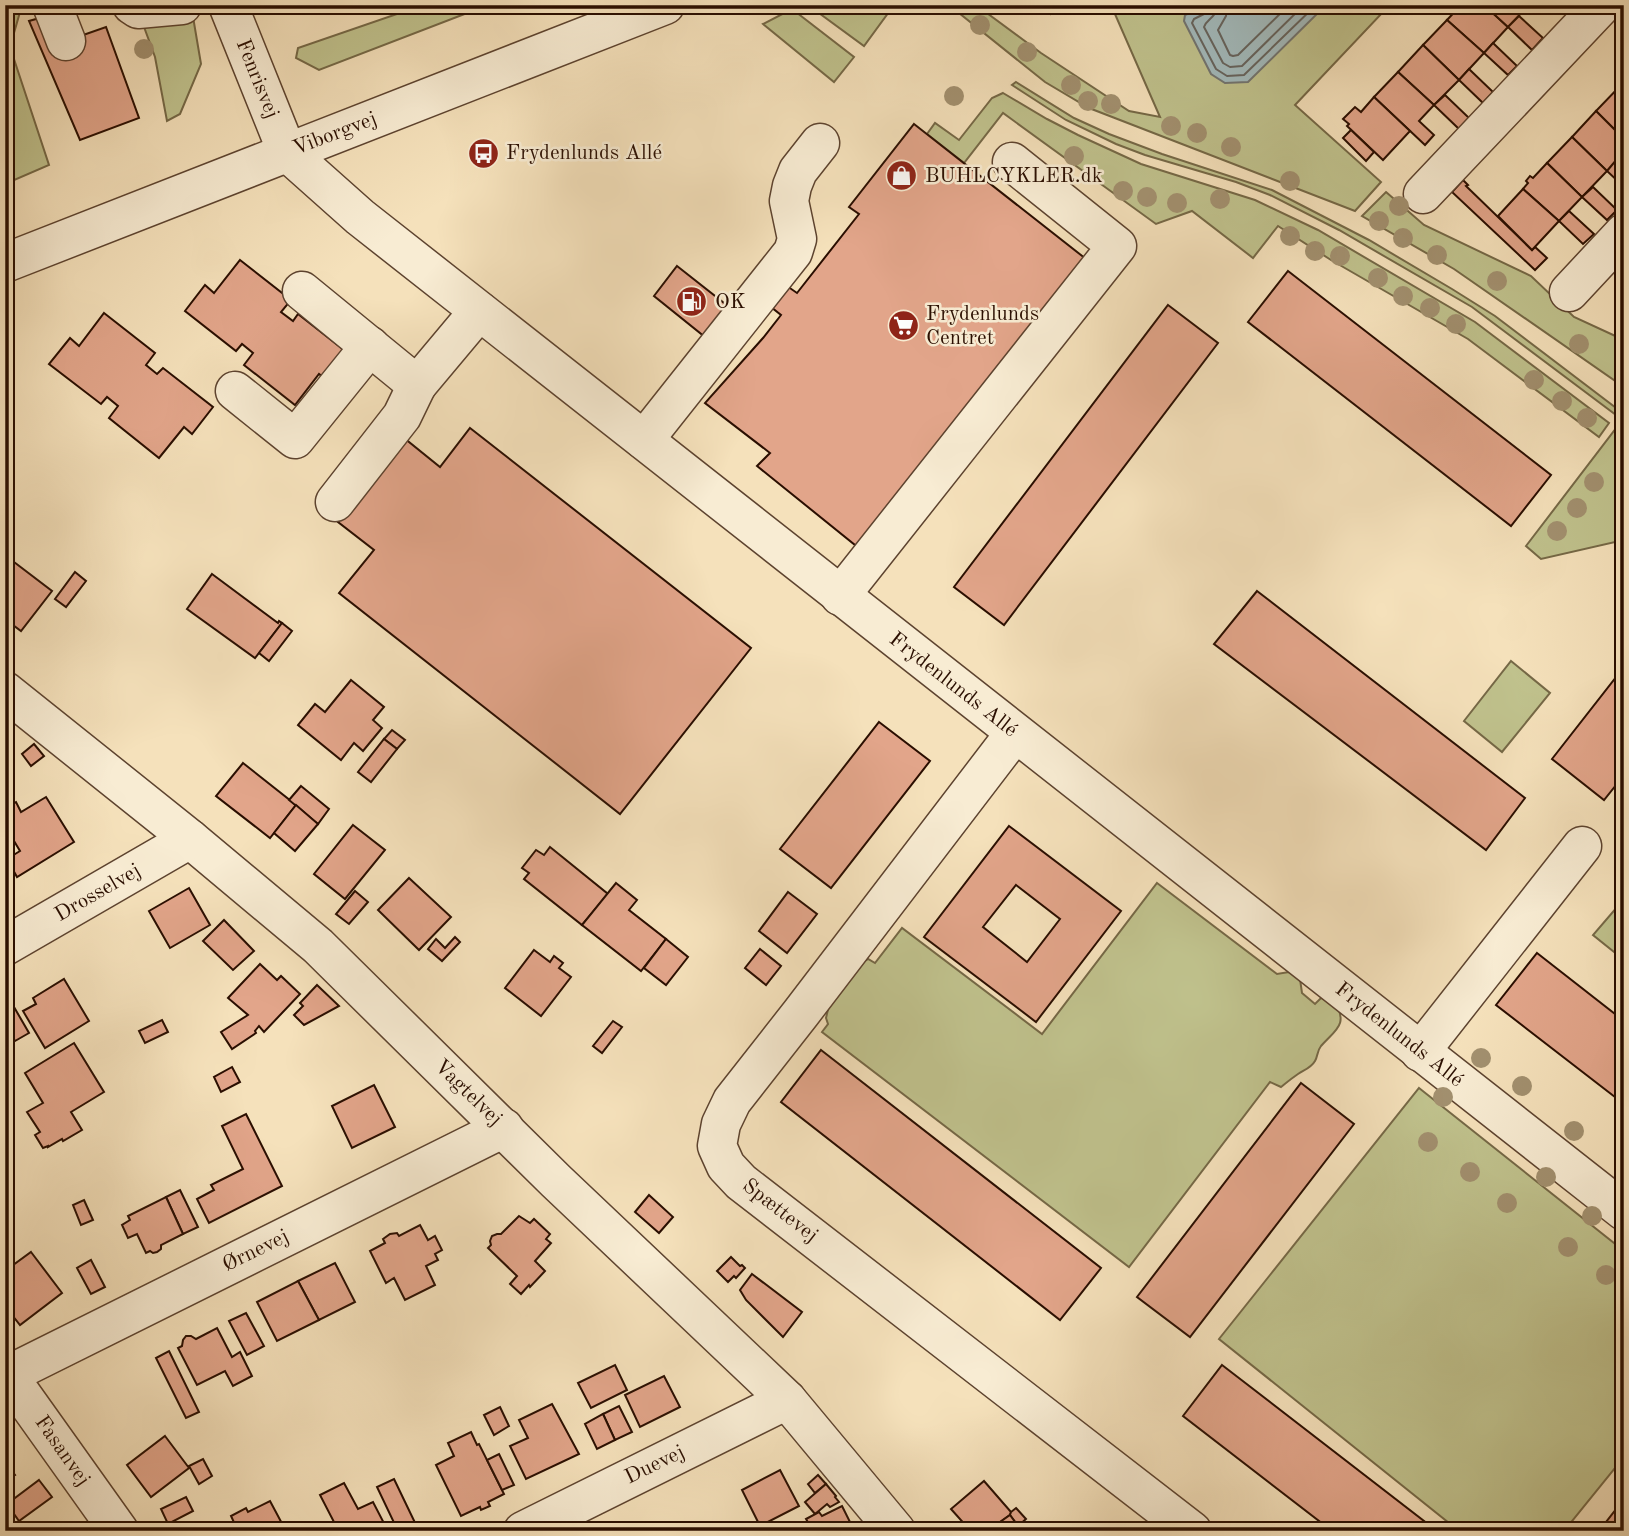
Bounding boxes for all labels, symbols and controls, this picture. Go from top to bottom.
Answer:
street label: Fenrisvej [232,36,282,122]
street label: Viborgvej [290,108,380,160]
bus stop icon: Frydenlunds Allé [466,136,500,170]
place label: Frydenlunds Allé [506,143,662,164]
shop icon: BUHLCYKLER.dk [885,159,919,193]
place label: BUHLCYKLER.dk [925,166,1103,187]
fuel station icon: OK [675,285,709,319]
place label: OK [715,292,746,313]
place label: Frydenlunds Centret [926,304,1039,349]
supermarket icon: Frydenlunds Centret [886,309,920,343]
street label: Frydenlunds Allé [885,629,1021,741]
street label: Drosselvej [51,860,145,926]
street label: Frydenlunds Allé [1331,979,1467,1091]
street label: Vagtelvej [430,1056,506,1130]
street label: Spættevej [738,1175,822,1247]
street label: Ørnevej [220,1226,292,1276]
street label: Fasanvej [30,1412,94,1490]
street label: Duevej [622,1442,688,1488]

